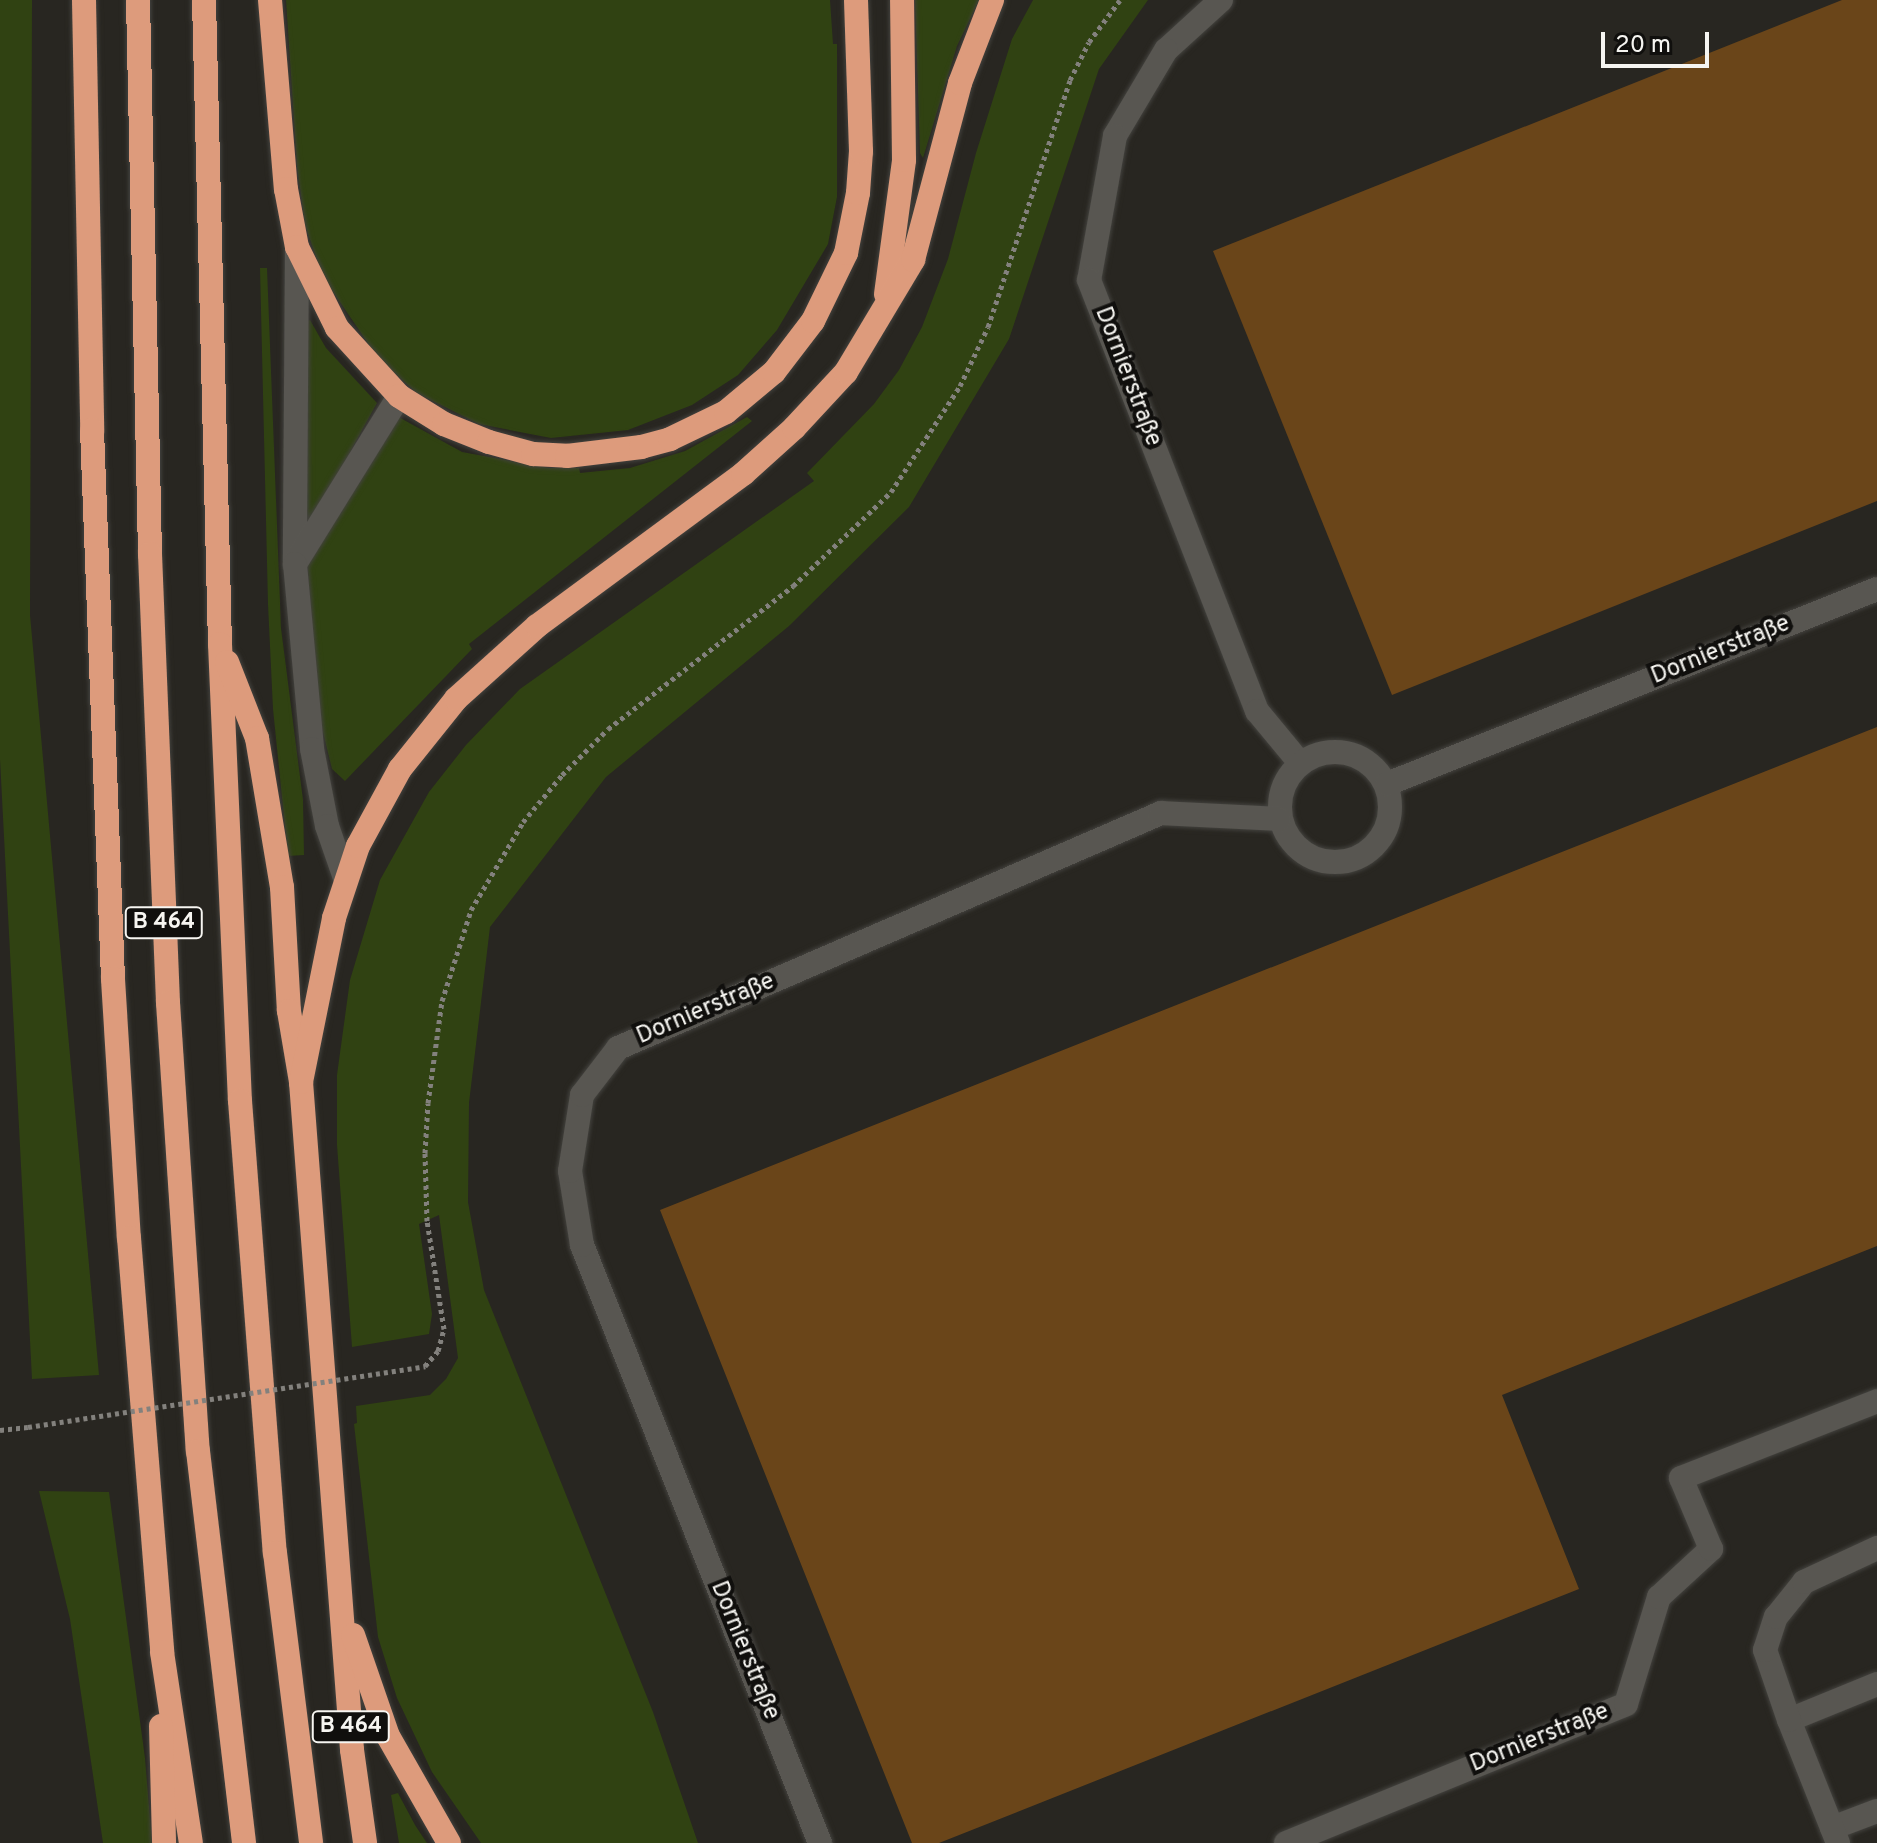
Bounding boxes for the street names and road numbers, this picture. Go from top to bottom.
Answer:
street label: Dornierstraße [1087,303,1167,451]
street label: Dornierstraße [1647,610,1795,692]
road number: B 464 [124,905,204,941]
street label: Dornierstraße [633,968,779,1052]
street label: Dornierstraße [703,1577,785,1725]
street label: Dornierstraße [1466,1698,1614,1780]
road number: B 464 [311,1709,391,1745]

